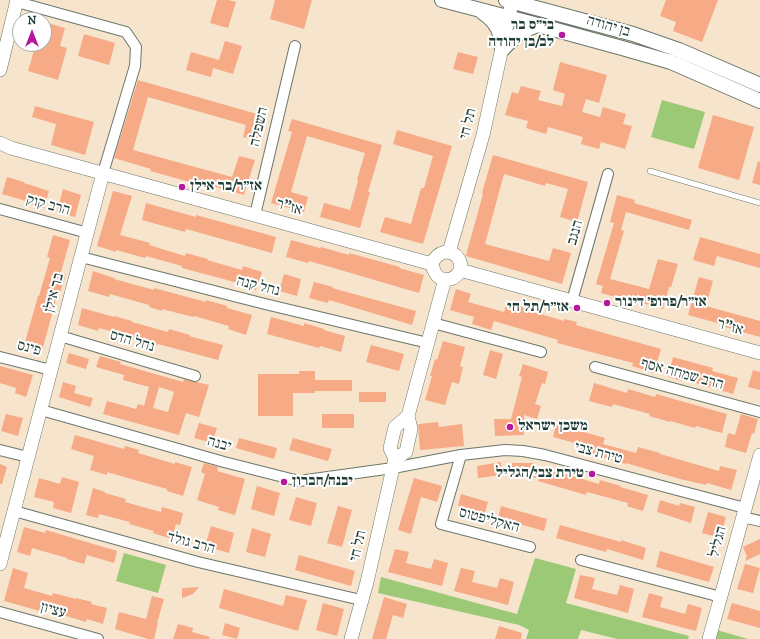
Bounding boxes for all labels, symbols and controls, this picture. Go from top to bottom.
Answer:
north arrow [12,12,52,52]
street label: בן יהודה [584,12,632,42]
text: N [27,14,37,28]
place label: בי״ס בר לב/בן יהודה [488,17,554,52]
marker: בי״ס בר לב/בן יהודה [557,30,567,40]
street label: השפלה [247,106,273,148]
street label: תל חי [456,107,482,141]
place label: אז״ר/בר אילן [190,178,262,196]
marker: אז״ר/בר אילן [177,182,187,192]
street label: הרב קוק [24,192,72,220]
street label: אז"ר [274,196,304,220]
street label: הנגב [564,218,588,248]
street label: בר אילן [41,271,69,315]
street label: נחל קנה [234,273,282,301]
place label: אז״ר/פרופ׳ דינור [615,294,707,312]
marker: אז״ר/פרופ׳ דינור [602,298,612,308]
place label: אז״ר/תל חי [507,299,569,317]
marker: אז״ר/תל חי [572,303,582,313]
street label: אז"ר [715,316,745,340]
street label: נחל הדס [108,327,156,357]
street label: פינס [15,337,43,361]
street label: הרב שמחה אסף [639,355,725,395]
place label: משכן ישראל [518,418,588,436]
marker: משכן ישראל [505,422,515,432]
street label: יבנה [205,433,233,457]
street label: טירת צבי [572,439,624,469]
place label: טירת צבי/הגליל [496,465,584,483]
marker: טירת צבי/הגליל [587,469,597,479]
place label: יבנה/חברון [292,473,353,491]
marker: יבנה/חברון [279,477,289,487]
street label: האקליפטוס [457,504,521,538]
street label: הגליל [706,524,732,560]
street label: הרב גולד [165,529,217,559]
street label: תל חי [347,529,371,563]
street label: עציון [38,599,68,623]

